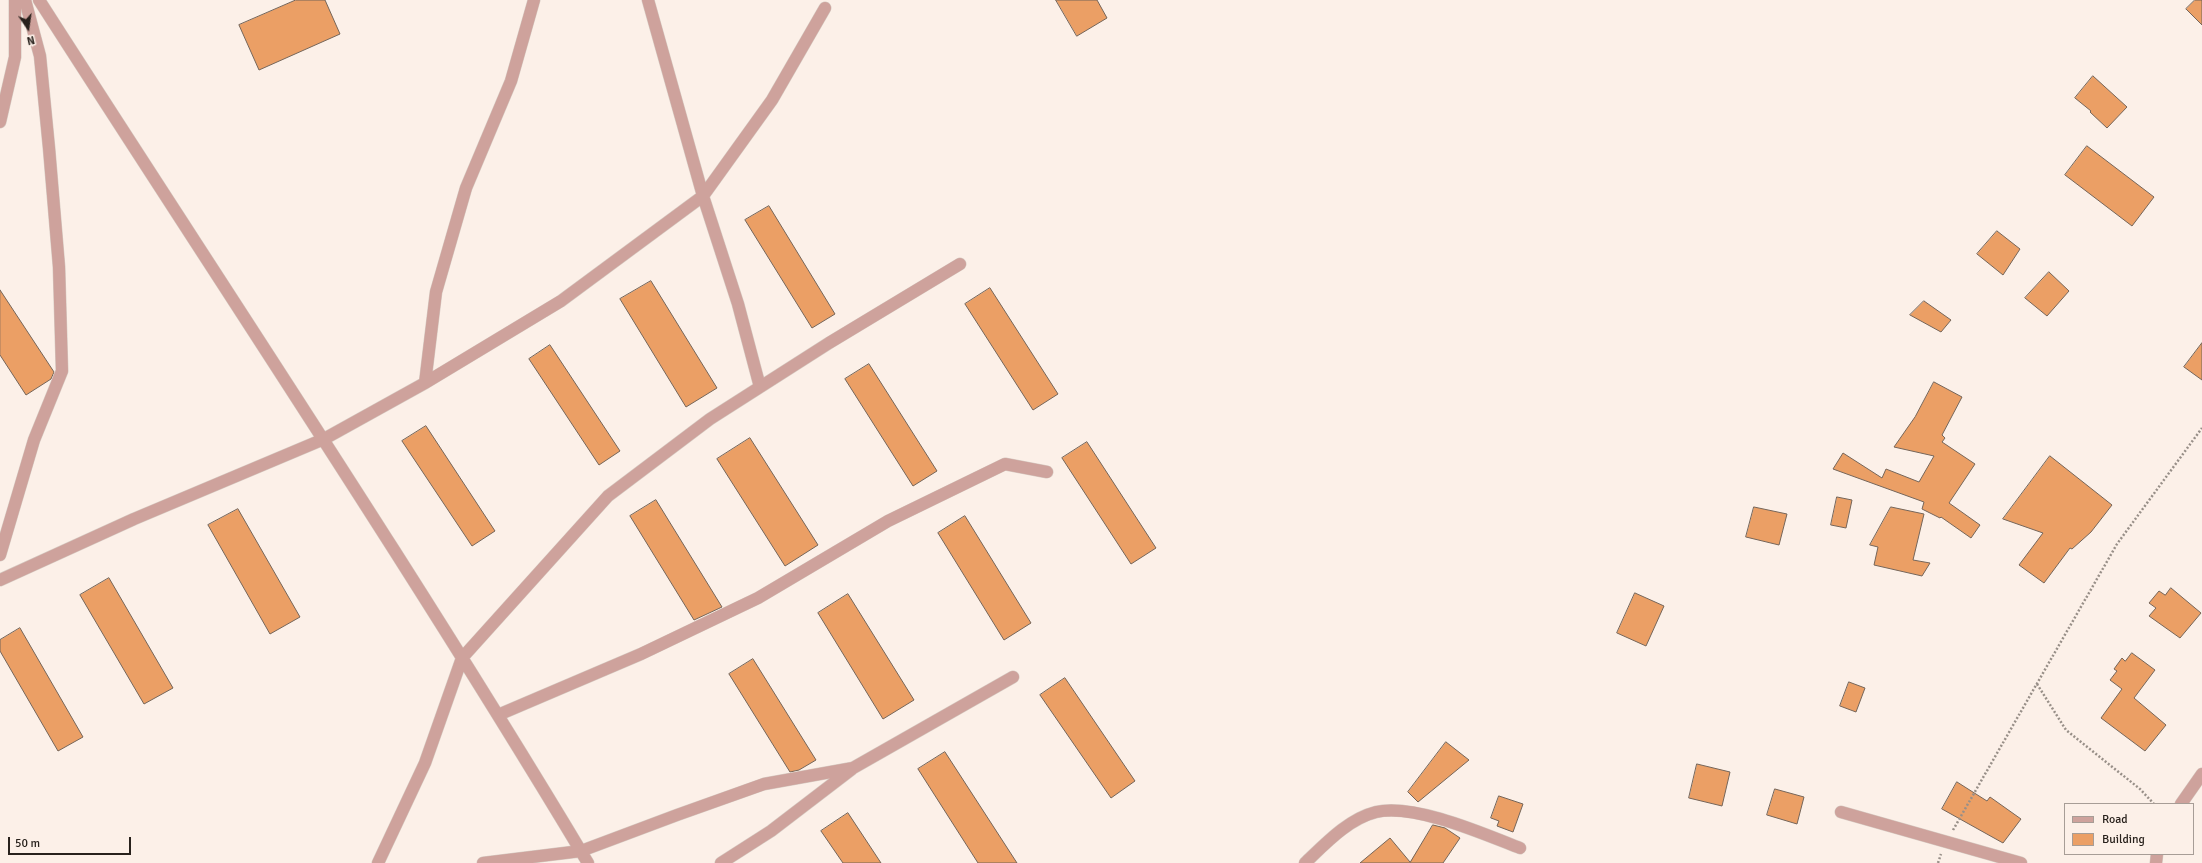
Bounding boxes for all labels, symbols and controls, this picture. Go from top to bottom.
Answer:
north arrow [8,8,48,48]
text: N [26,33,36,47]
legend [2064,803,2194,855]
text: Road [2102,812,2128,827]
scale bar [10,829,133,855]
text: Building [2102,832,2145,847]
text: 50 m [15,836,40,851]

